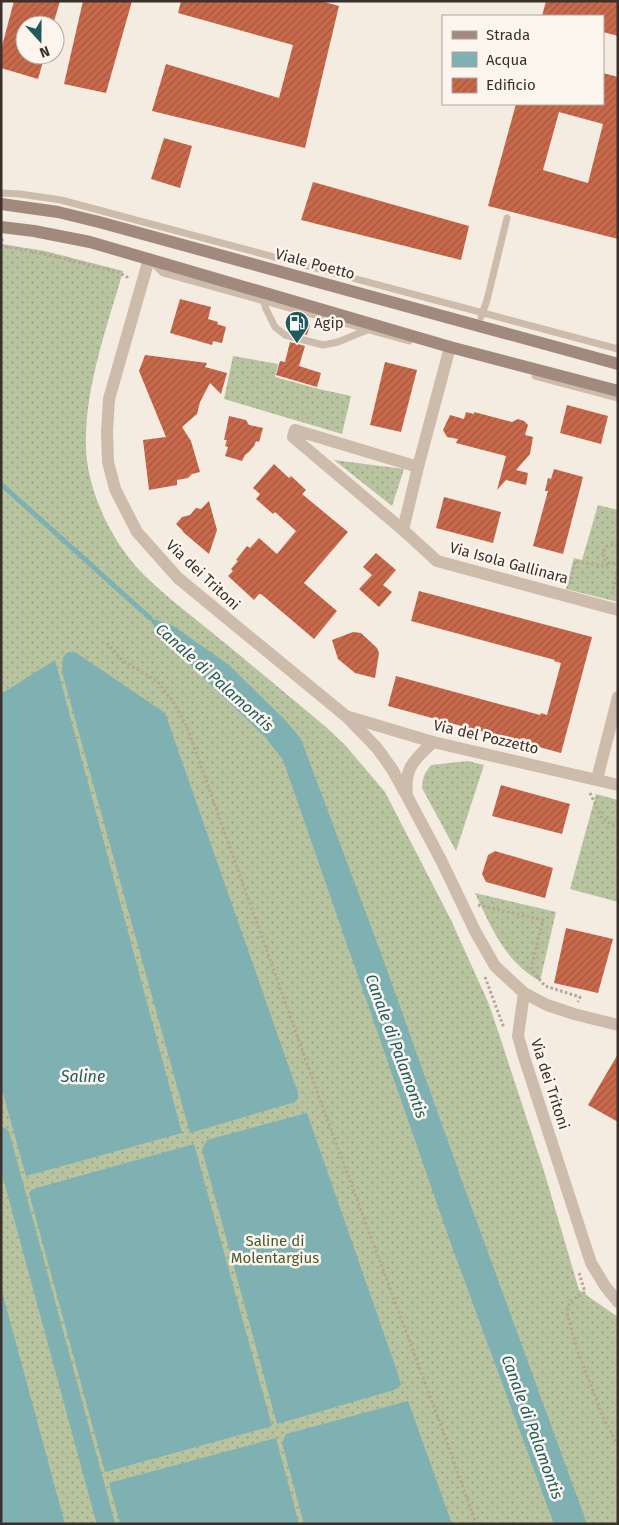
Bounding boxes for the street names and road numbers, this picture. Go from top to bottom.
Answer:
street label: Viale Poetto [273,245,357,283]
street label: Via dei Tritoni [162,536,244,614]
street label: Via Isola Gallinara [448,538,570,588]
street label: Via del Pozzetto [432,716,540,758]
street label: Via dei Tritoni [527,1036,573,1132]

